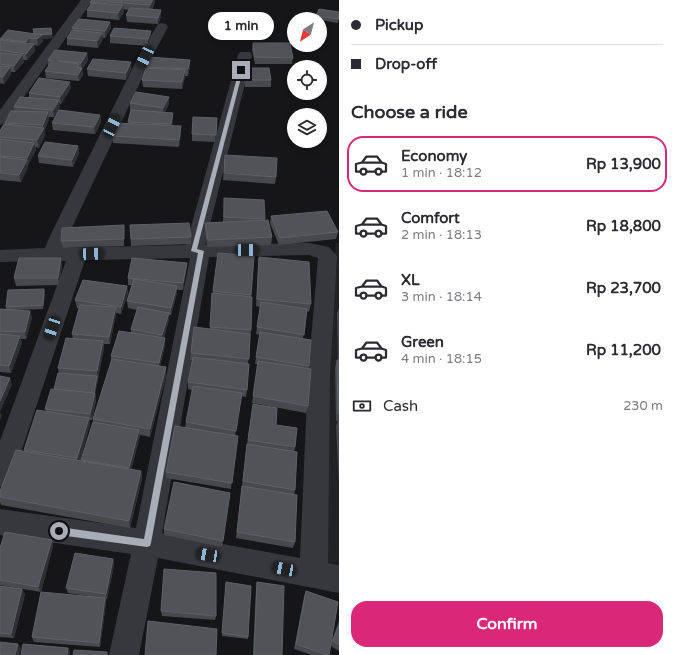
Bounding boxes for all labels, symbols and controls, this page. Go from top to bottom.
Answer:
callout: 1 min [208,12,274,40]
north arrow [287,12,327,52]
map controls [287,12,327,148]
text: Pickup [375,16,423,34]
text: 1 min [224,18,258,34]
car [134,44,156,70]
text: Drop-off [375,55,437,73]
button: locate [287,60,327,100]
route end [232,61,250,79]
text: Choose a ride [351,101,468,123]
button: layers [287,108,327,148]
car [101,113,123,139]
icon: car [353,146,389,182]
text: Economy [401,147,467,165]
text: Rp 13,900 [586,155,661,173]
text: 1 min · 18:12 [401,165,482,181]
icon: car [353,208,389,244]
text: Comfort [401,209,460,227]
text: Rp 18,800 [586,217,661,235]
text: 2 min · 18:13 [401,227,482,243]
car [235,244,259,256]
car [80,248,104,260]
icon: car [353,270,389,306]
text: XL [401,271,420,289]
text: Rp 23,700 [586,279,661,297]
text: 3 min · 18:14 [401,289,482,305]
car [42,315,62,341]
icon: car [353,332,389,368]
text: Green [401,333,444,351]
text: Rp 11,200 [586,341,661,359]
text: 4 min · 18:15 [401,351,482,367]
icon: cash [351,395,373,417]
text: Cash [383,397,418,415]
text: 230 m [623,398,663,414]
route start [50,522,68,540]
car [195,547,221,563]
car [271,561,297,577]
button: Confirm [351,601,663,647]

